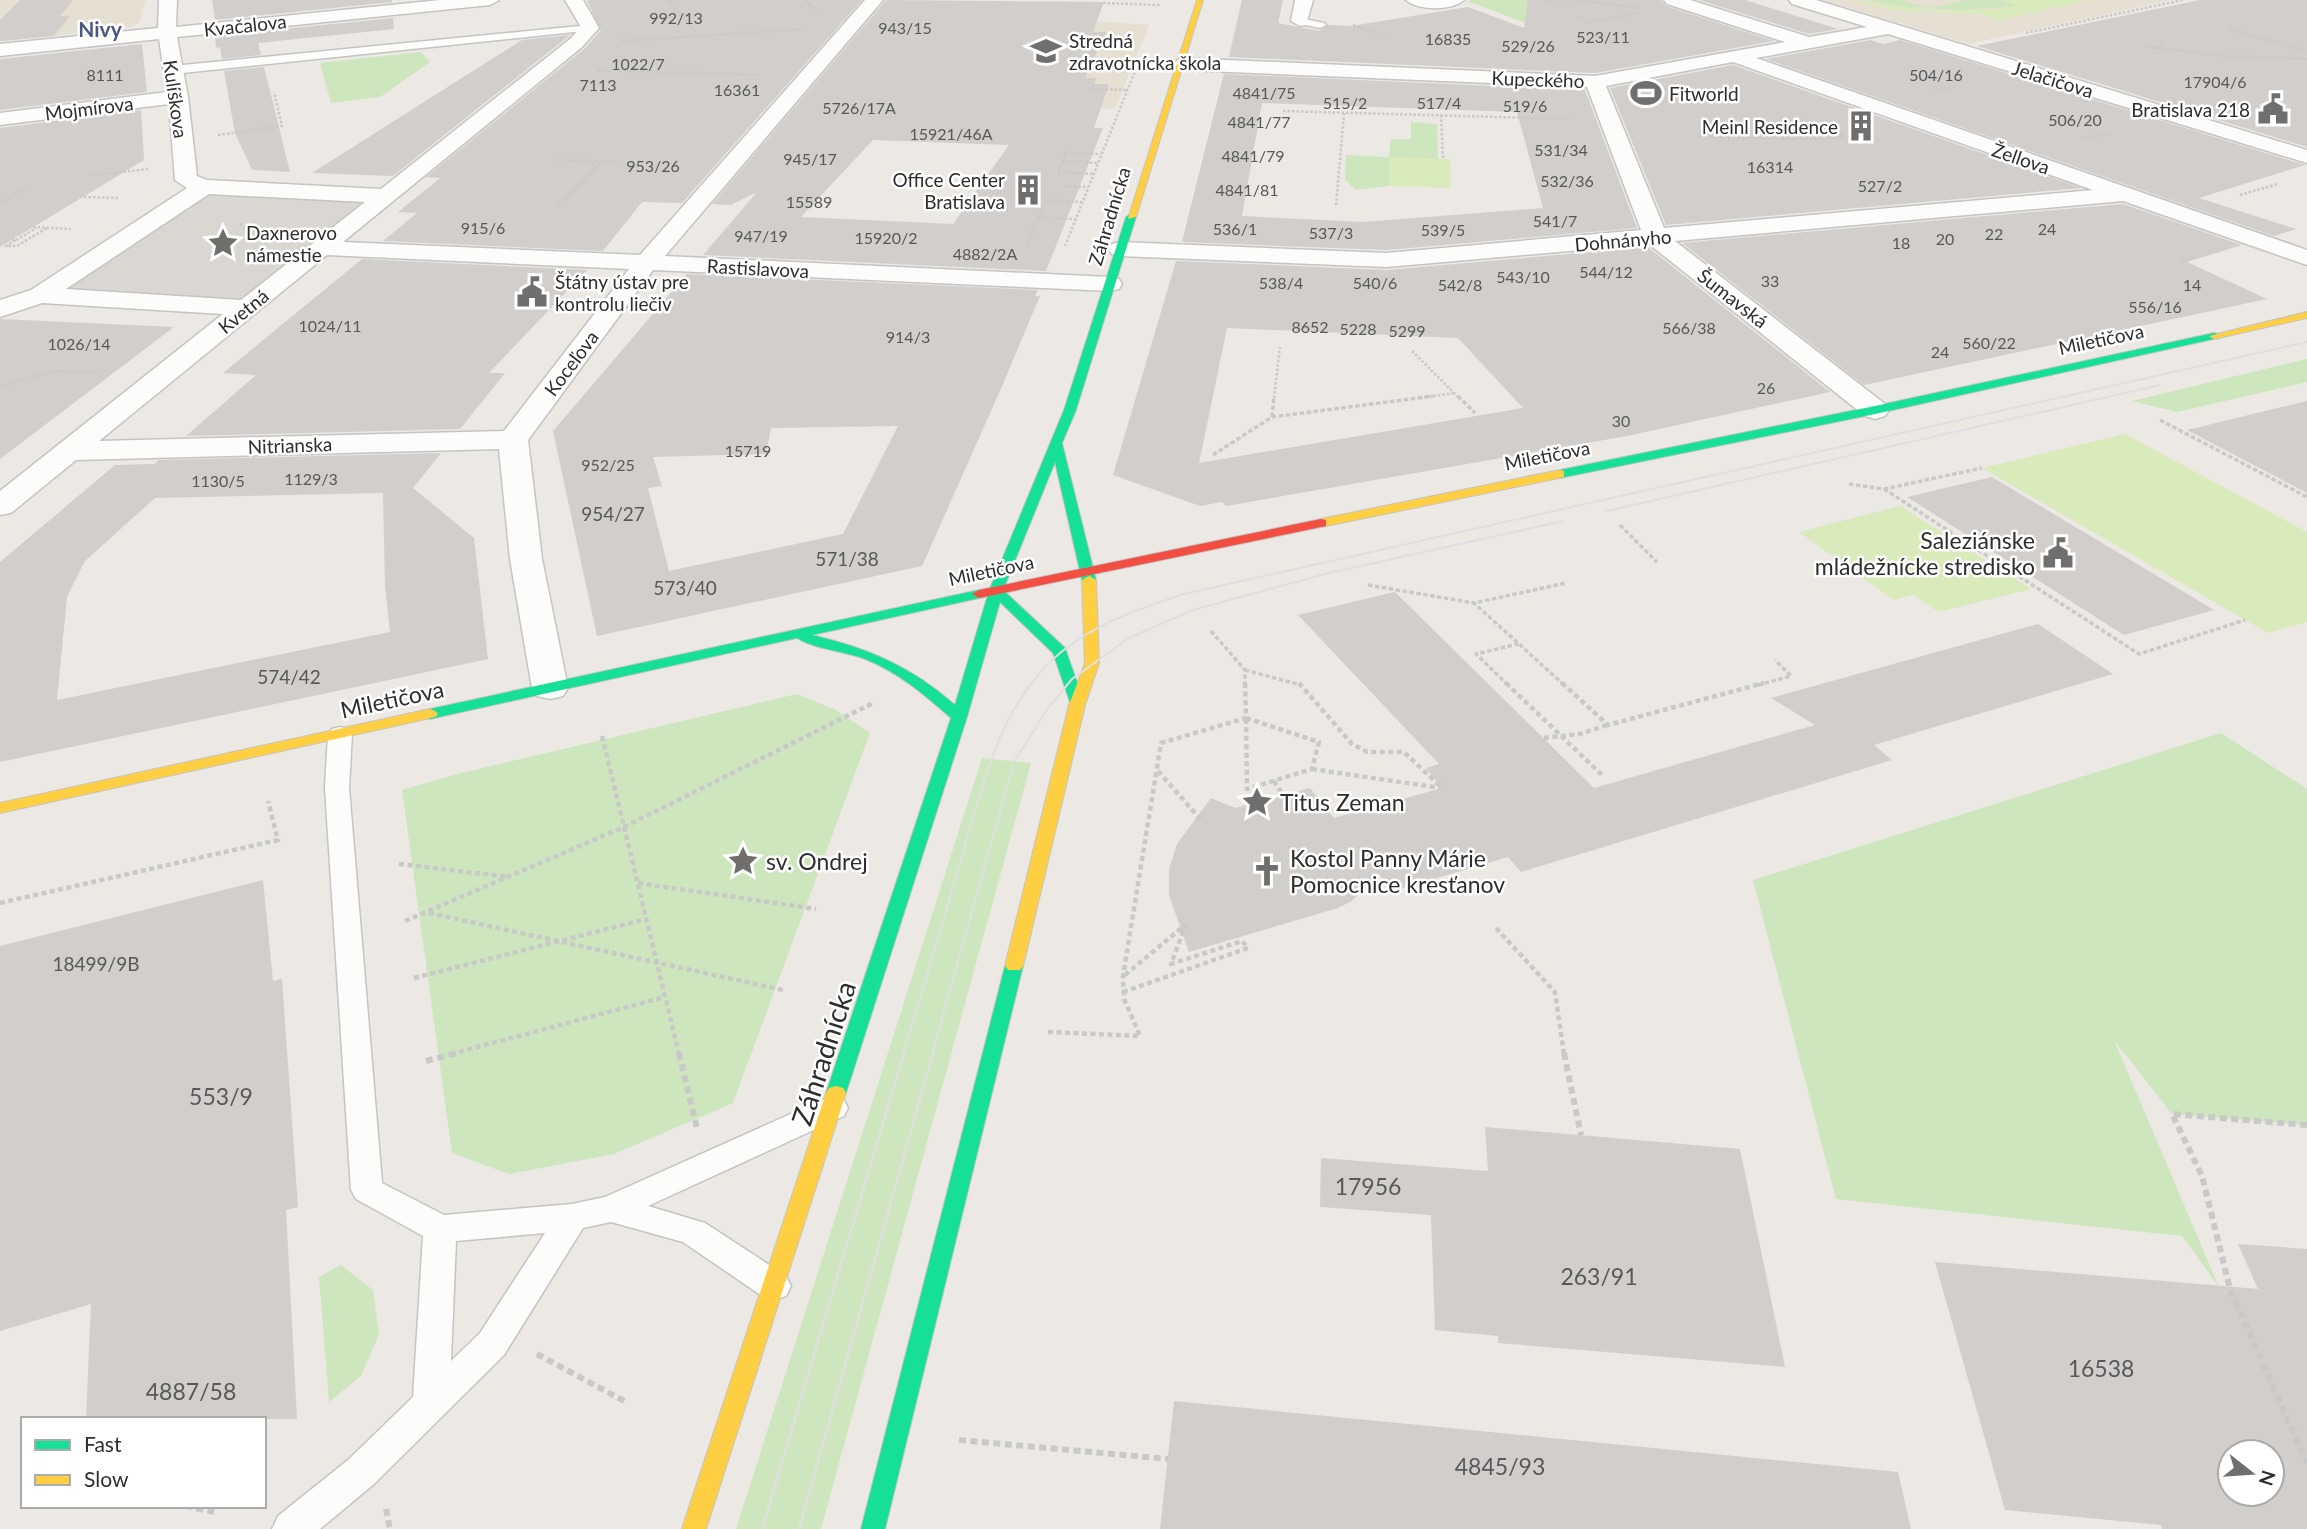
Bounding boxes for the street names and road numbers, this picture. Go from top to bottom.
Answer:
street label: Kvačalova [202,9,288,41]
street label: Jelačičova [2010,56,2096,102]
street label: Kulíškova [159,58,193,140]
street label: Kupeckého [1491,66,1585,92]
street label: Mojmírova [43,91,135,125]
street label: Žellova [1989,137,2053,179]
street label: Záhradnícka [1083,164,1135,268]
street label: Dohnányho [1574,224,1672,256]
street label: Rastislavova [706,254,810,282]
street label: Šumavská [1693,264,1773,332]
street label: Kvetná [213,284,273,338]
street label: Miletičova [2056,319,2146,359]
street label: Koceľova [539,326,603,400]
street label: Nitrianska [247,432,333,458]
street label: Miletičova [1502,435,1592,475]
street label: Miletičova [946,550,1036,590]
street label: Miletičova [338,674,446,724]
street label: Záhradnícka [784,977,862,1129]

